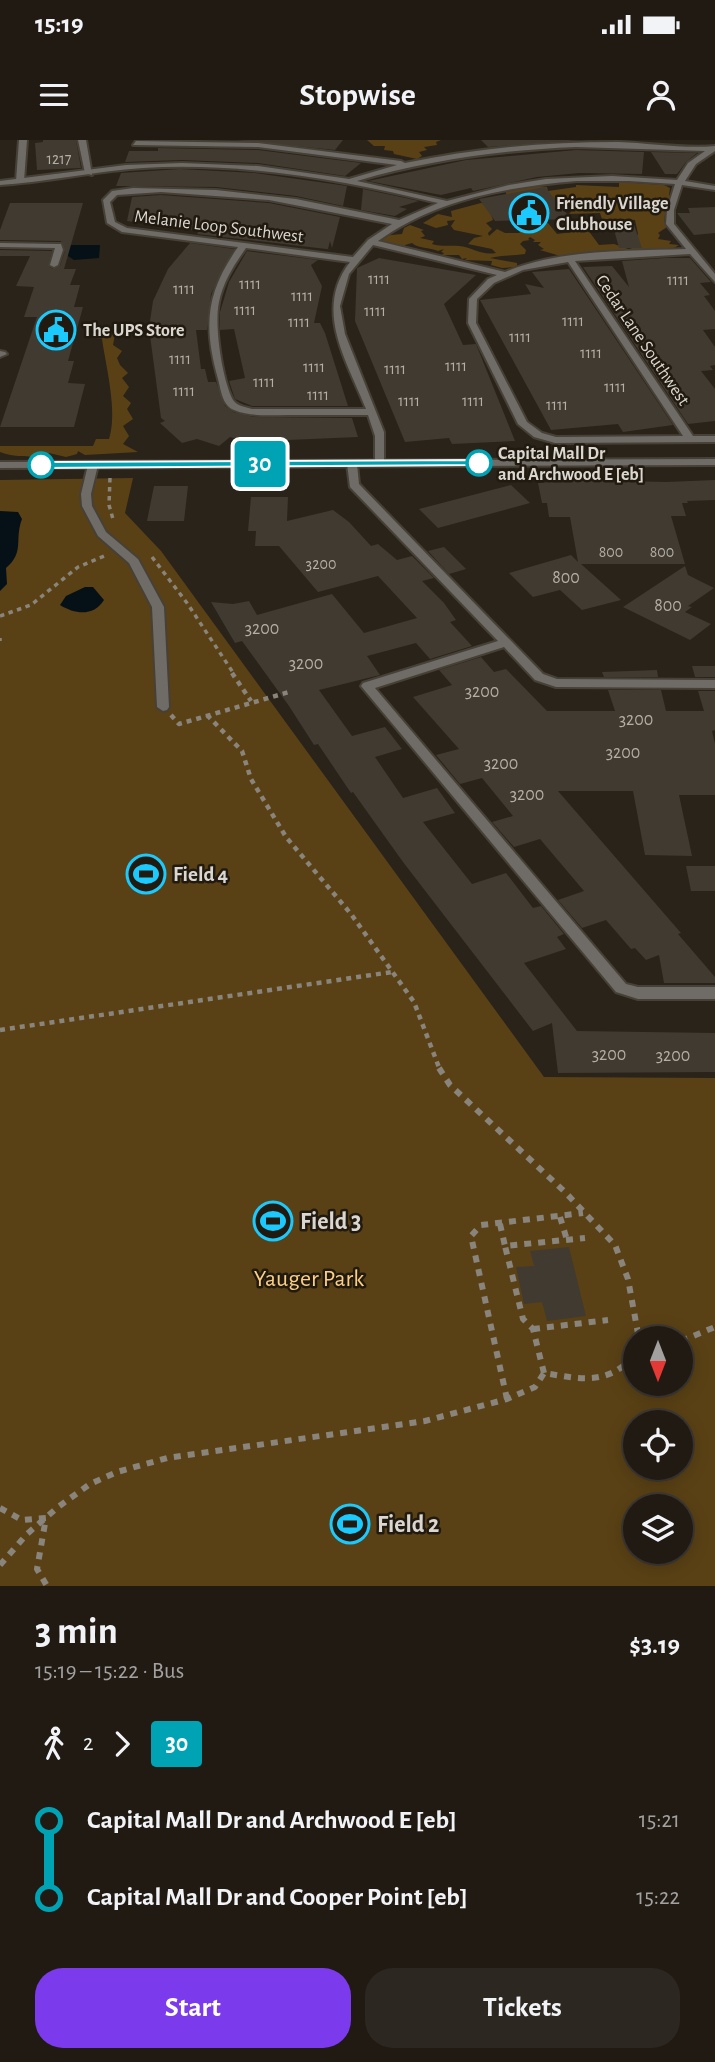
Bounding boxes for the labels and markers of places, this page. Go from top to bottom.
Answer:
public building icon: Friendly Village Clubhouse [508,192,550,234]
place label: Friendly Village Clubhouse [556,195,669,234]
public building icon: The UPS Store [35,309,77,351]
place label: The UPS Store [83,322,185,340]
place label: Capital Mall Dr and Archwood E [eb] [498,445,644,484]
marker: Capital Mall Dr and Archwood E [eb] [466,450,492,476]
unlabelled marker [28,452,54,478]
sports icon: Field 4 [125,853,167,895]
place label: Field 4 [173,864,228,885]
sports icon: Field 3 [252,1200,294,1242]
place label: Field 3 [300,1210,361,1234]
sports icon: Field 2 [329,1503,371,1545]
place label: Field 2 [377,1513,439,1537]

